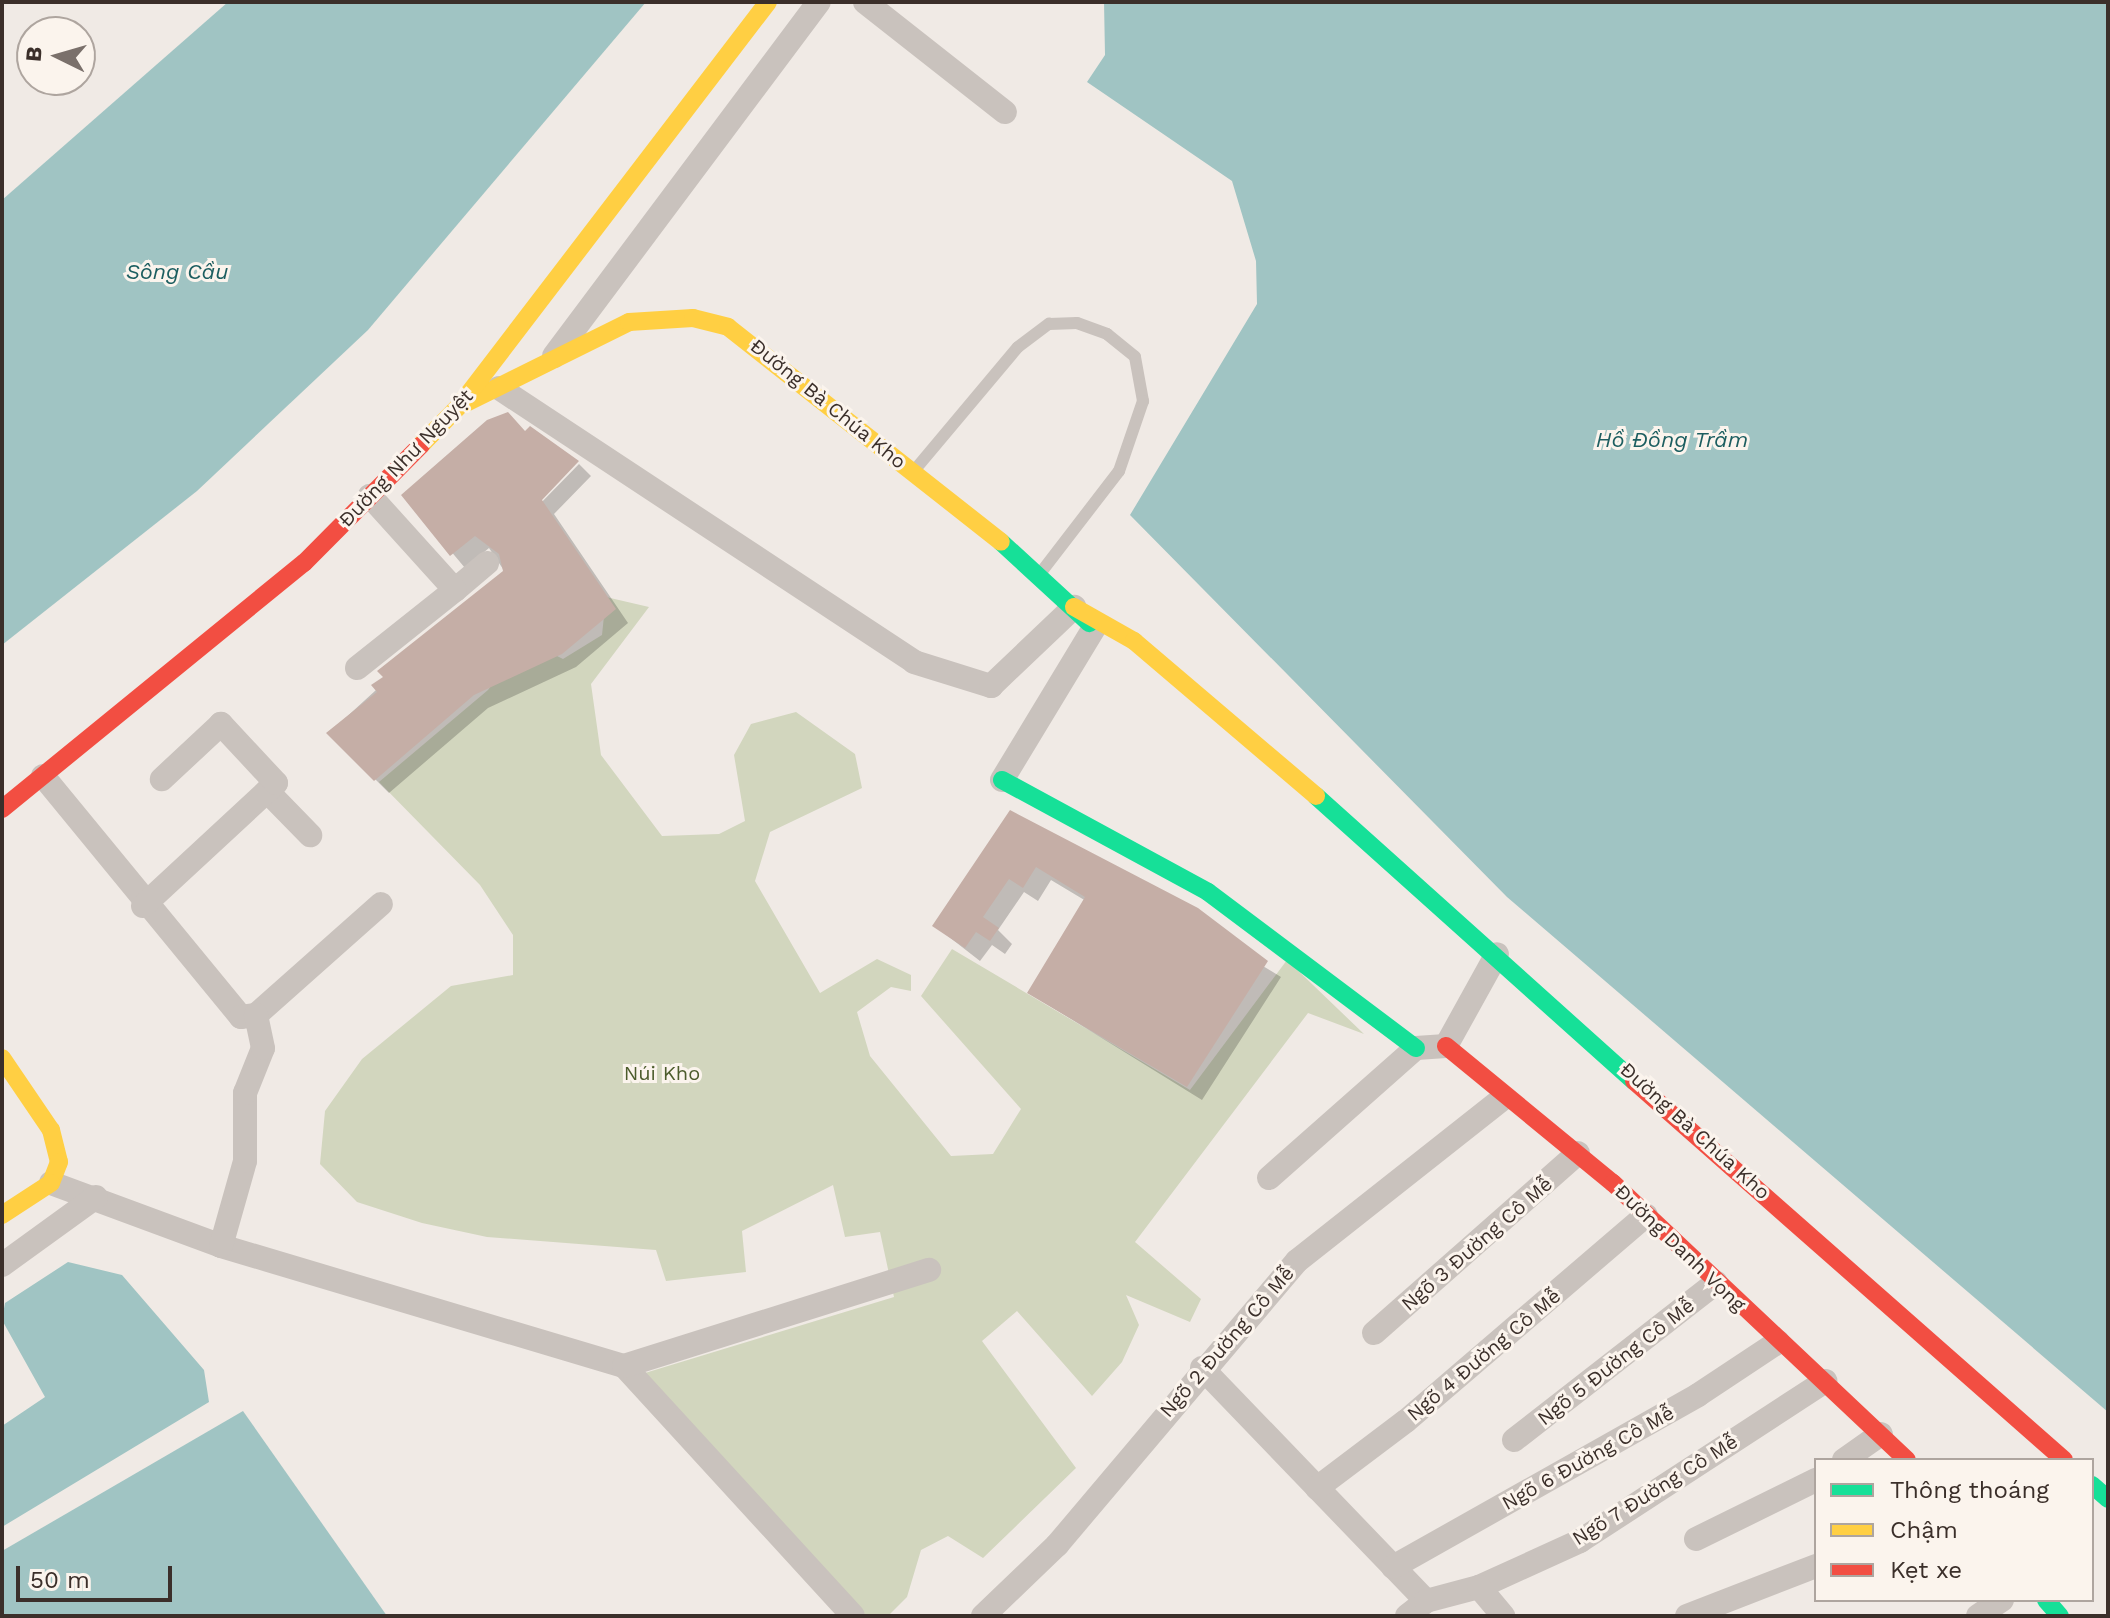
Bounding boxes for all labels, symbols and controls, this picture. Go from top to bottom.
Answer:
north arrow [16,16,96,96]
text: B [20,45,47,63]
water label: Sông Cầu [126,259,228,285]
street label: Đường Bà Chúa Kho [745,334,911,474]
street label: Đường Như Nguyệt [334,384,478,532]
water label: Hồ Đồng Trầm [1595,427,1749,453]
street label: Đường Bà Chúa Kho [1615,1057,1775,1205]
park label: Núi Kho [624,1061,700,1085]
street label: Ngõ 3 Đường Cô Mễ [1397,1172,1557,1316]
street label: Đường Danh Vọng [1609,1179,1751,1317]
street label: Ngõ 2 Đường Cô Mễ [1155,1262,1299,1422]
street label: Ngõ 4 Đường Cô Mễ [1402,1284,1566,1426]
street label: Ngõ 5 Đường Cô Mễ [1533,1293,1699,1431]
street label: Ngõ 6 Đường Cô Mễ [1498,1401,1678,1515]
street label: Ngõ 7 Đường Cô Mễ [1567,1429,1743,1551]
legend [1814,1458,2094,1602]
text: Thông thoáng [1890,1476,2049,1504]
text: Chậm [1890,1516,1958,1544]
scale bar [20,1550,176,1600]
text: Kẹt xe [1890,1556,1962,1584]
text: 50 m [30,1566,90,1594]

